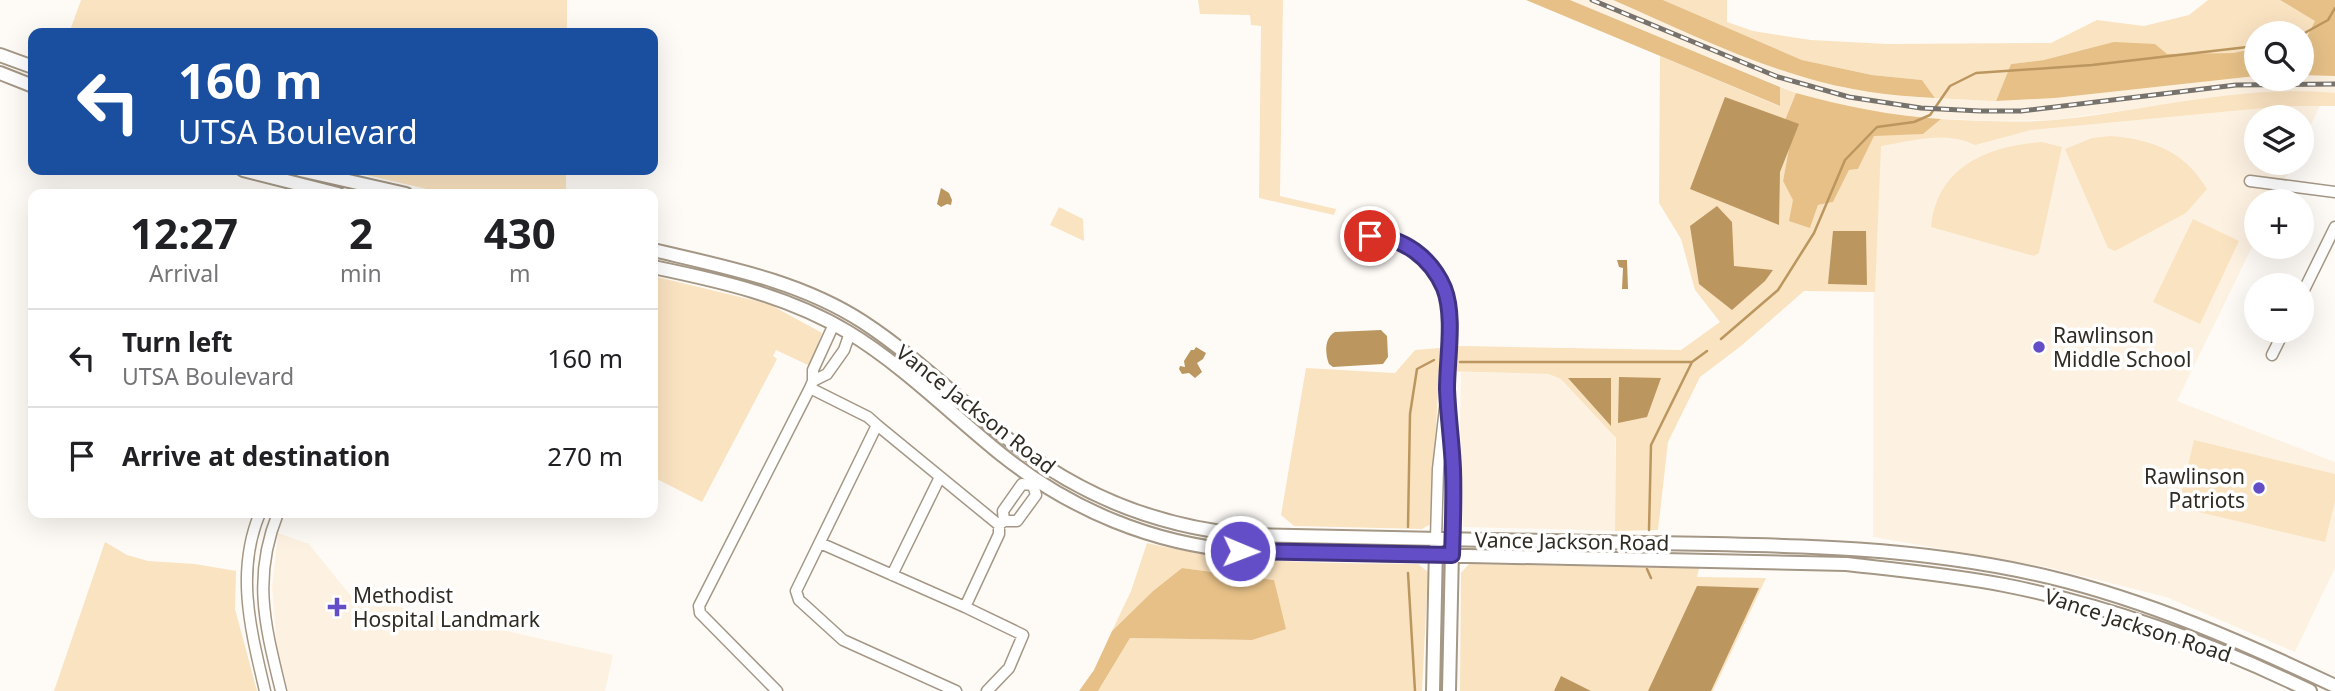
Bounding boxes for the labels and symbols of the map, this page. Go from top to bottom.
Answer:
pin [1340,206,1400,266]
place label: Rawlinson Middle School [2053,321,2191,373]
street label: Vance Jackson Road [891,338,1061,480]
marker: Rawlinson Middle School [2031,339,2047,355]
place label: Rawlinson Patriots [2144,462,2245,514]
marker: Rawlinson Patriots [2251,480,2267,496]
position arrow [1203,514,1277,588]
street label: Vance Jackson Road [1474,525,1670,557]
place label: Methodist Hospital Landmark [353,581,541,633]
street label: Vance Jackson Road [2041,582,2235,668]
marker: Methodist Hospital Landmark [327,597,347,617]

